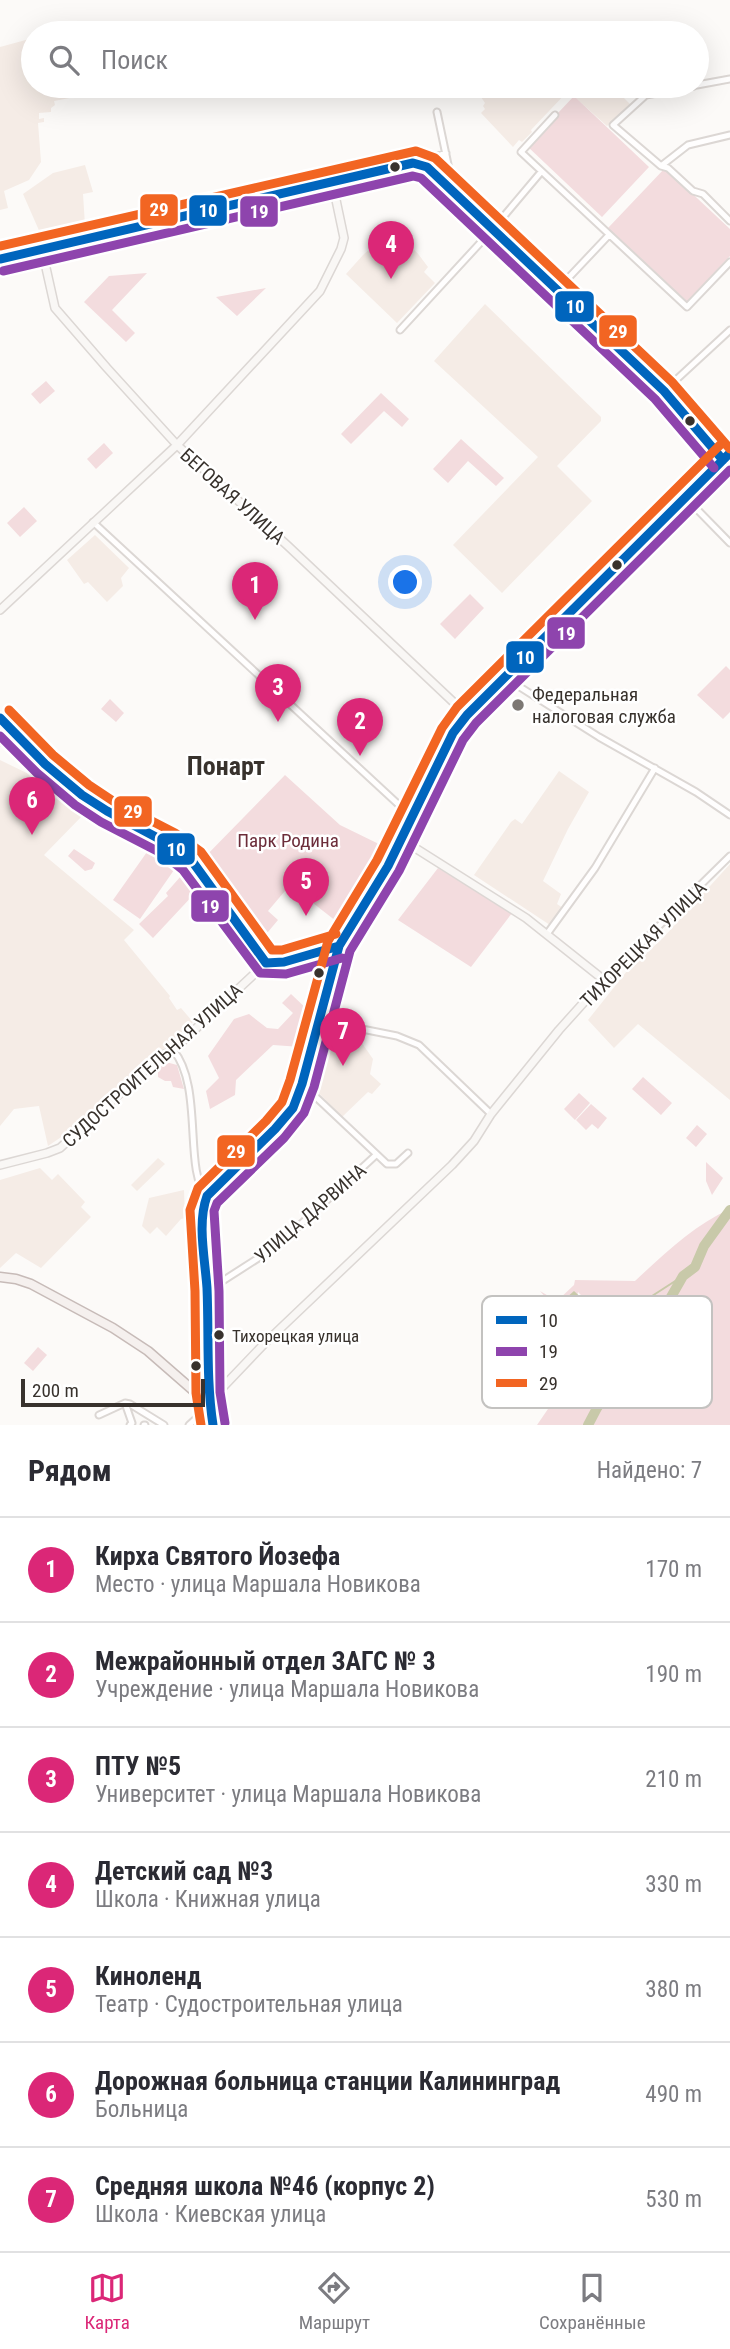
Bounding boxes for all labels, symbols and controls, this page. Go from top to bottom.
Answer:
search box [21,21,709,98]
icon: search [45,41,83,79]
text: Поиск [101,45,168,75]
unlabelled marker [388,160,402,174]
line badge: 29 [139,193,179,227]
line badge: 10 [188,194,228,227]
line badge: 19 [239,195,279,228]
text: 29 [149,198,169,221]
text: 10 [198,199,218,222]
text: 19 [249,200,269,223]
pin: 4 [368,221,414,279]
line badge: 10 [554,290,595,323]
text: 10 [565,295,585,318]
line badge: 29 [598,314,638,348]
text: 29 [608,320,628,343]
unlabelled marker [683,414,697,428]
street label: БЕГОВАЯ УЛИЦА [176,443,290,549]
unlabelled marker [610,558,624,572]
pin: 1 [232,562,278,620]
your location [388,565,422,599]
line badge: 19 [546,616,586,650]
text: 19 [556,622,576,645]
line badge: 10 [505,640,545,674]
text: 10 [515,646,535,669]
pin: 3 [255,664,301,722]
place label: Федеральная налоговая служба [532,683,676,728]
marker: Федеральная налоговая служба [510,697,526,713]
pin: 2 [337,698,383,756]
district label: Понарт [187,751,265,781]
pin: 6 [9,777,55,835]
line badge: 29 [113,795,153,828]
text: 29 [123,800,143,823]
park label: Парк Родина [237,829,339,852]
line badge: 10 [156,832,196,866]
text: 10 [166,838,186,861]
pin: 5 [283,858,329,916]
street label: ТИХОРЕЦКАЯ УЛИЦА [575,876,711,1012]
line badge: 19 [190,889,230,923]
text: 19 [200,895,220,918]
unlabelled marker [312,966,326,980]
street label: СУДОСТРОИТЕЛЬНАЯ УЛИЦА [58,978,247,1152]
pin: 7 [320,1008,366,1066]
line badge: 29 [216,1134,256,1168]
text: 29 [226,1140,246,1163]
street label: УЛИЦА ДАРВИНА [250,1159,371,1268]
legend [482,1296,712,1408]
text: 10 [539,1309,558,1332]
place label: Тихорецкая улица [232,1326,359,1346]
marker: Тихорецкая улица [212,1328,226,1342]
text: 19 [539,1340,558,1363]
unlabelled marker [189,1359,203,1373]
text: 29 [539,1372,558,1395]
scale bar [21,1376,205,1408]
text: 200 m [32,1379,79,1402]
text: Рядом [28,1453,112,1488]
text: Найдено: 7 [597,1457,702,1484]
text: Кирха Святого Йозефа [95,1541,340,1571]
text: 1 [45,1556,57,1583]
text: 170 m [645,1556,702,1583]
text: Место · улица Маршала Новикова [95,1571,421,1598]
text: Межрайонный отдел ЗАГС № 3 [95,1646,436,1676]
text: 2 [45,1661,57,1688]
text: 190 m [645,1661,702,1688]
text: Учреждение · улица Маршала Новикова [95,1676,479,1703]
text: ПТУ №5 [95,1751,181,1781]
text: 3 [45,1766,57,1793]
text: 210 m [645,1766,702,1793]
text: Университет · улица Маршала Новикова [95,1781,481,1808]
text: Детский сад №3 [95,1856,273,1886]
text: 4 [45,1871,57,1898]
text: 330 m [645,1871,702,1898]
text: Школа · Книжная улица [95,1886,321,1913]
text: Киноленд [95,1961,201,1991]
text: 5 [45,1976,57,2003]
text: 380 m [645,1976,702,2003]
text: Театр · Судостроительная улица [95,1991,403,2018]
text: Дорожная больница станции Калининград [95,2066,560,2096]
text: 6 [45,2081,57,2108]
text: 490 m [645,2081,702,2108]
text: Больница [95,2096,188,2123]
text: Средняя школа №46 (корпус 2) [95,2171,435,2201]
text: 7 [45,2186,57,2213]
text: 530 m [645,2186,702,2213]
text: Школа · Киевская улица [95,2201,326,2228]
tab: Карта [84,2269,130,2334]
tab: Маршрут [299,2269,370,2334]
tab: Сохранённые [539,2269,646,2334]

